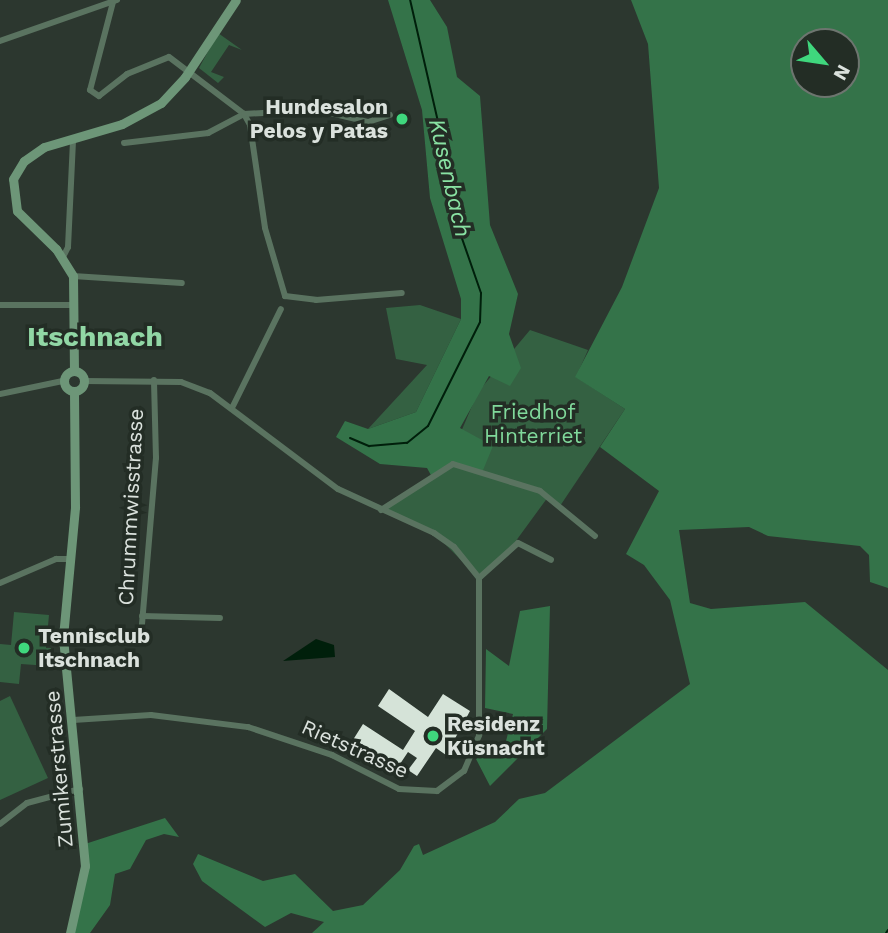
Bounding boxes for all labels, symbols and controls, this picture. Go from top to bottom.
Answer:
north arrow [790,28,860,98]
text: N [829,61,856,84]
place label: Hundesalon Pelos y Patas [249,94,388,144]
marker: Hundesalon Pelos y Patas [394,111,410,127]
water label: Kusenbach [422,116,476,240]
district label: Itschnach [27,320,163,354]
park label: Friedhof Hinterriet [484,399,582,449]
street label: Chrummwisstrasse [113,408,149,606]
place label: Tennisclub Itschnach [38,623,150,673]
marker: Tennisclub Itschnach [16,640,32,656]
street label: Zumikerstrasse [40,689,78,849]
place label: Residenz Küsnacht [447,711,545,761]
street label: Rietstrasse [298,714,412,784]
marker: Residenz Küsnacht [425,728,441,744]

